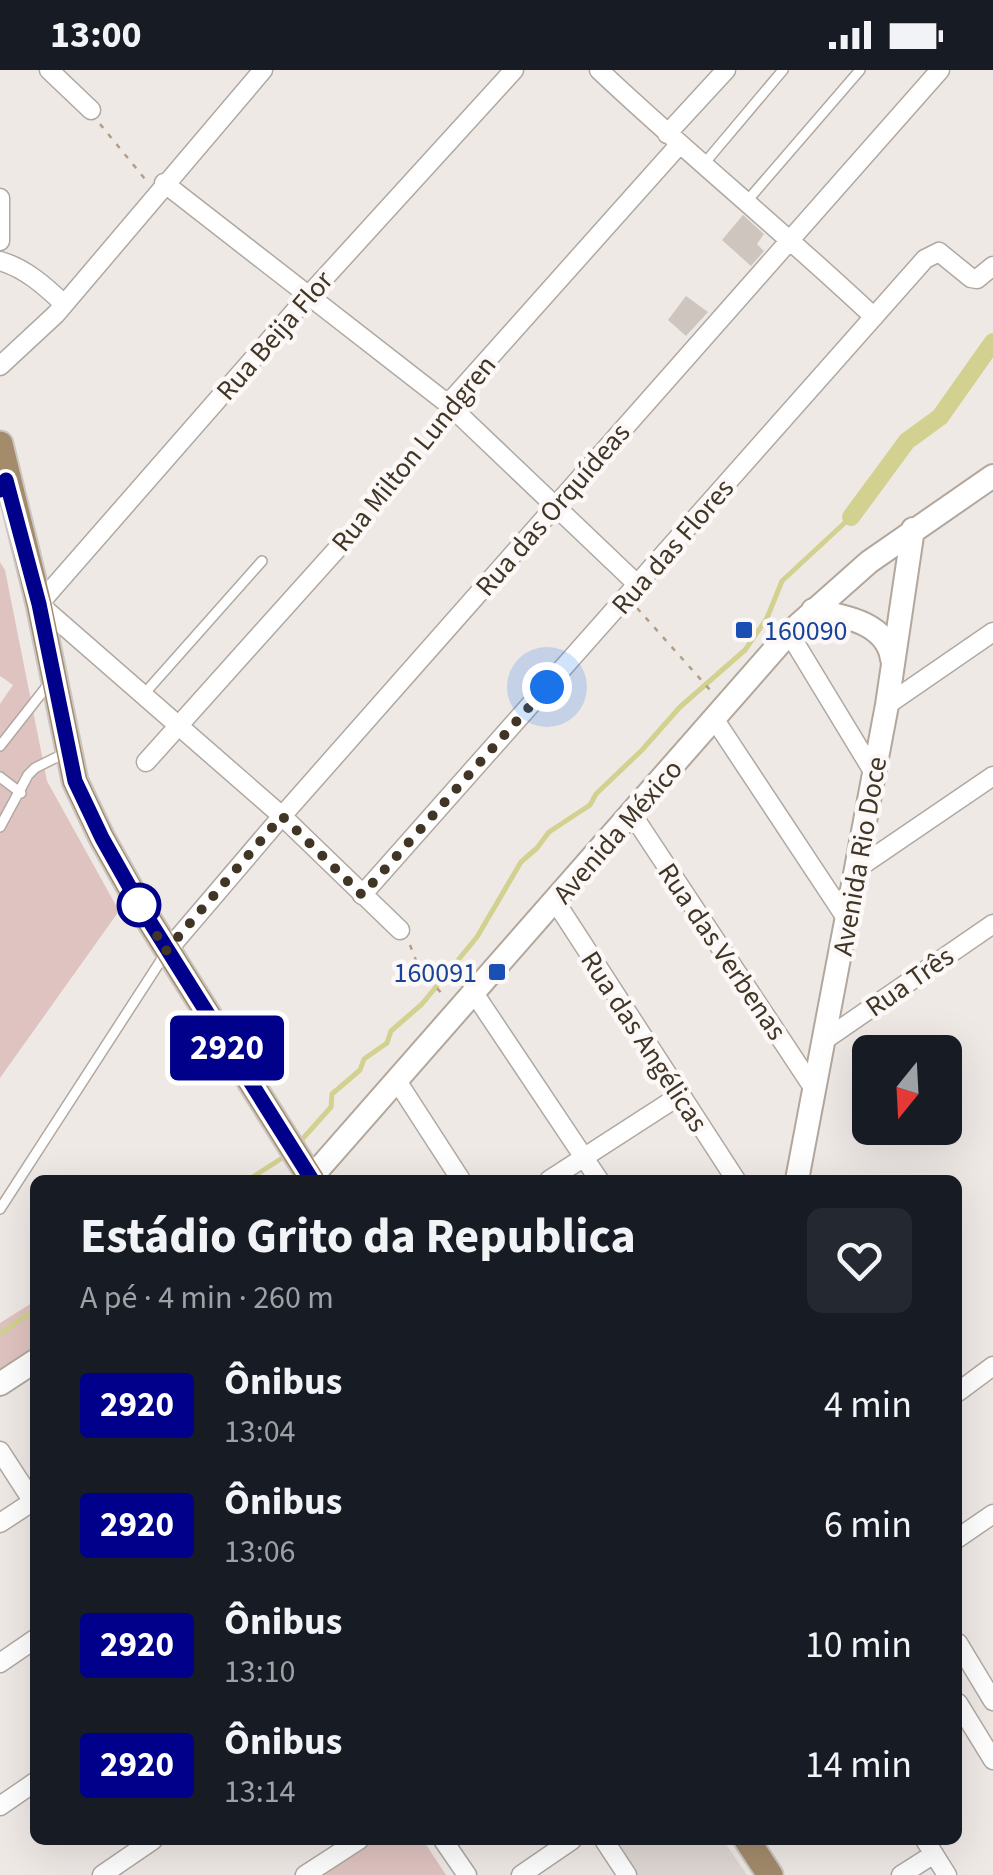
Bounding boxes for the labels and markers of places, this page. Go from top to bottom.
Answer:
place label: 160090 [764,611,848,651]
marker: 160090 [733,619,755,641]
unlabelled marker [118,884,160,926]
place label: 160091 [394,953,477,993]
marker: 160091 [486,961,508,983]

